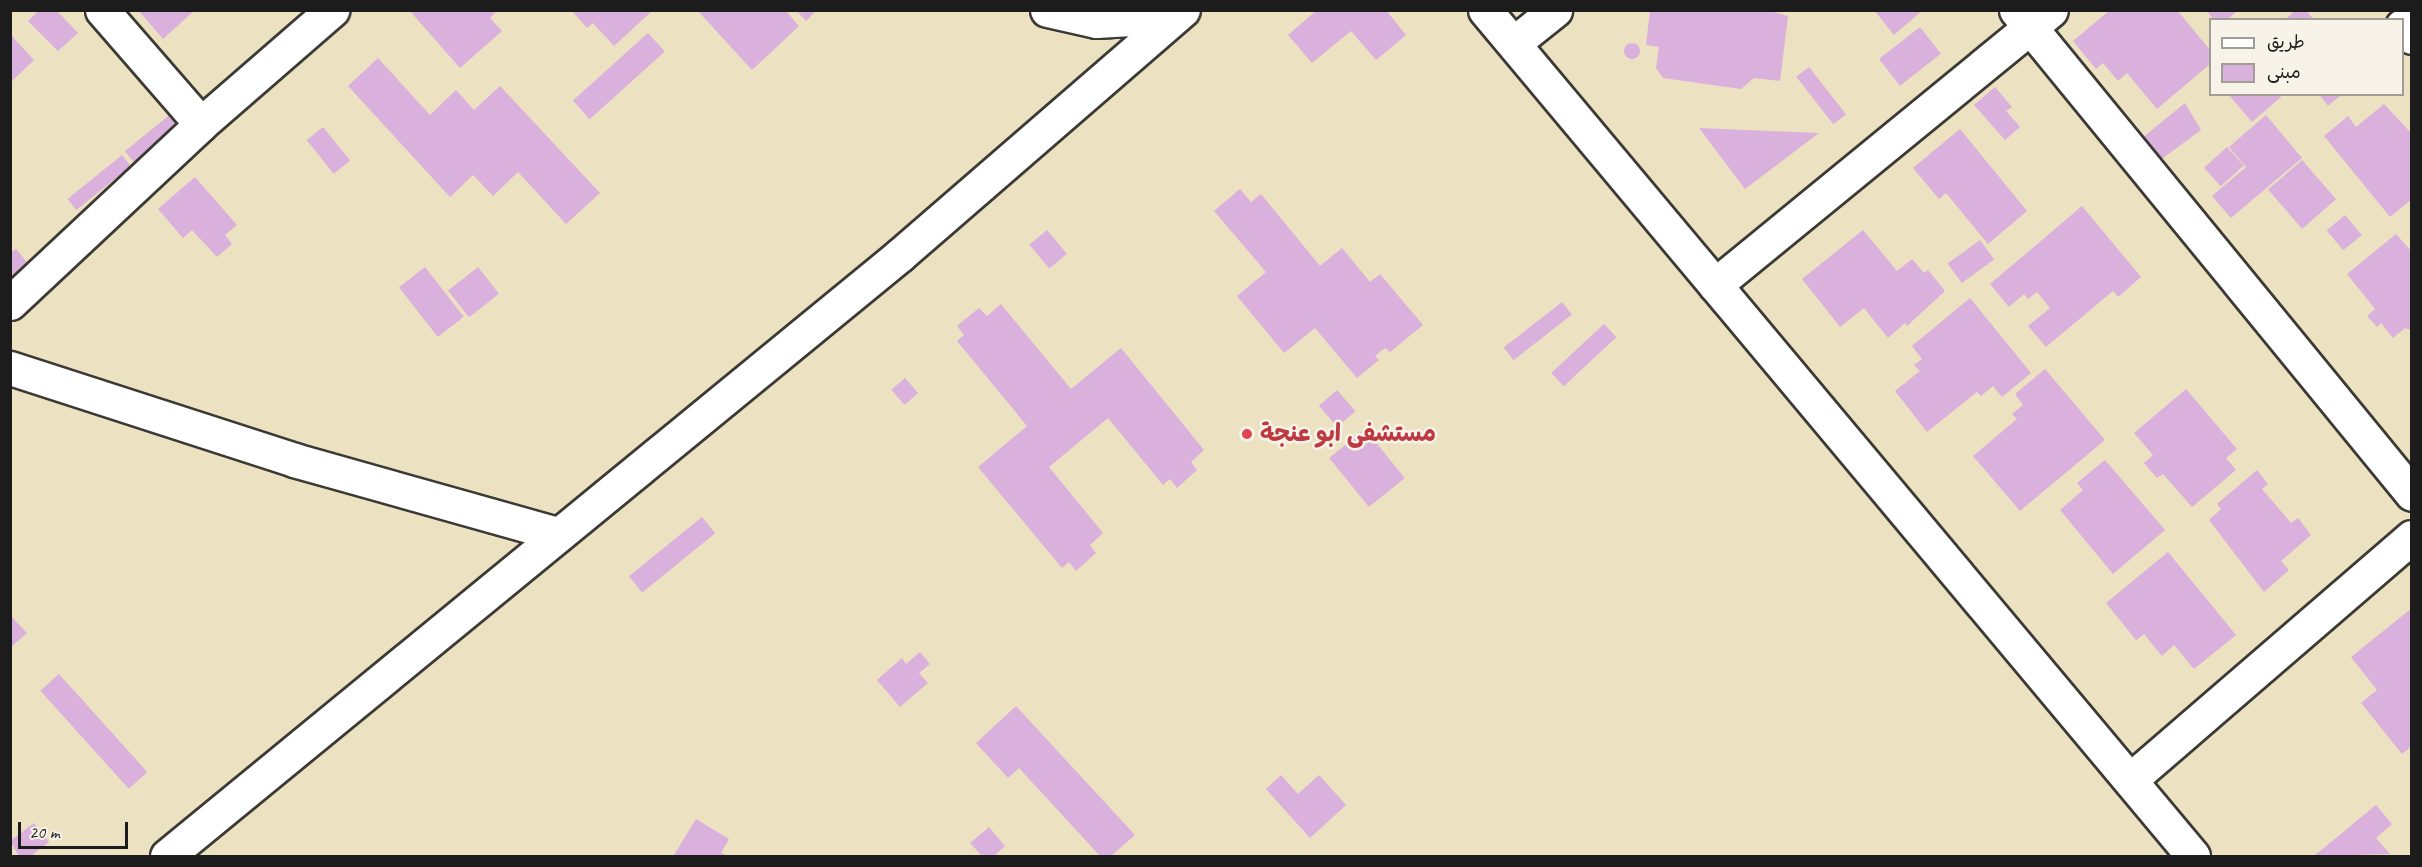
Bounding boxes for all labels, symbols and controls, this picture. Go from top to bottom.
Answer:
legend [2209,18,2404,96]
text: طريق [2267,31,2305,53]
text: مبنى [2267,61,2301,83]
place label: مستشفى ابو عنجة [1260,420,1436,448]
marker: مستشفى ابو عنجة [1238,425,1256,443]
scale bar [21,810,130,848]
text: 20 m [29,821,60,843]

